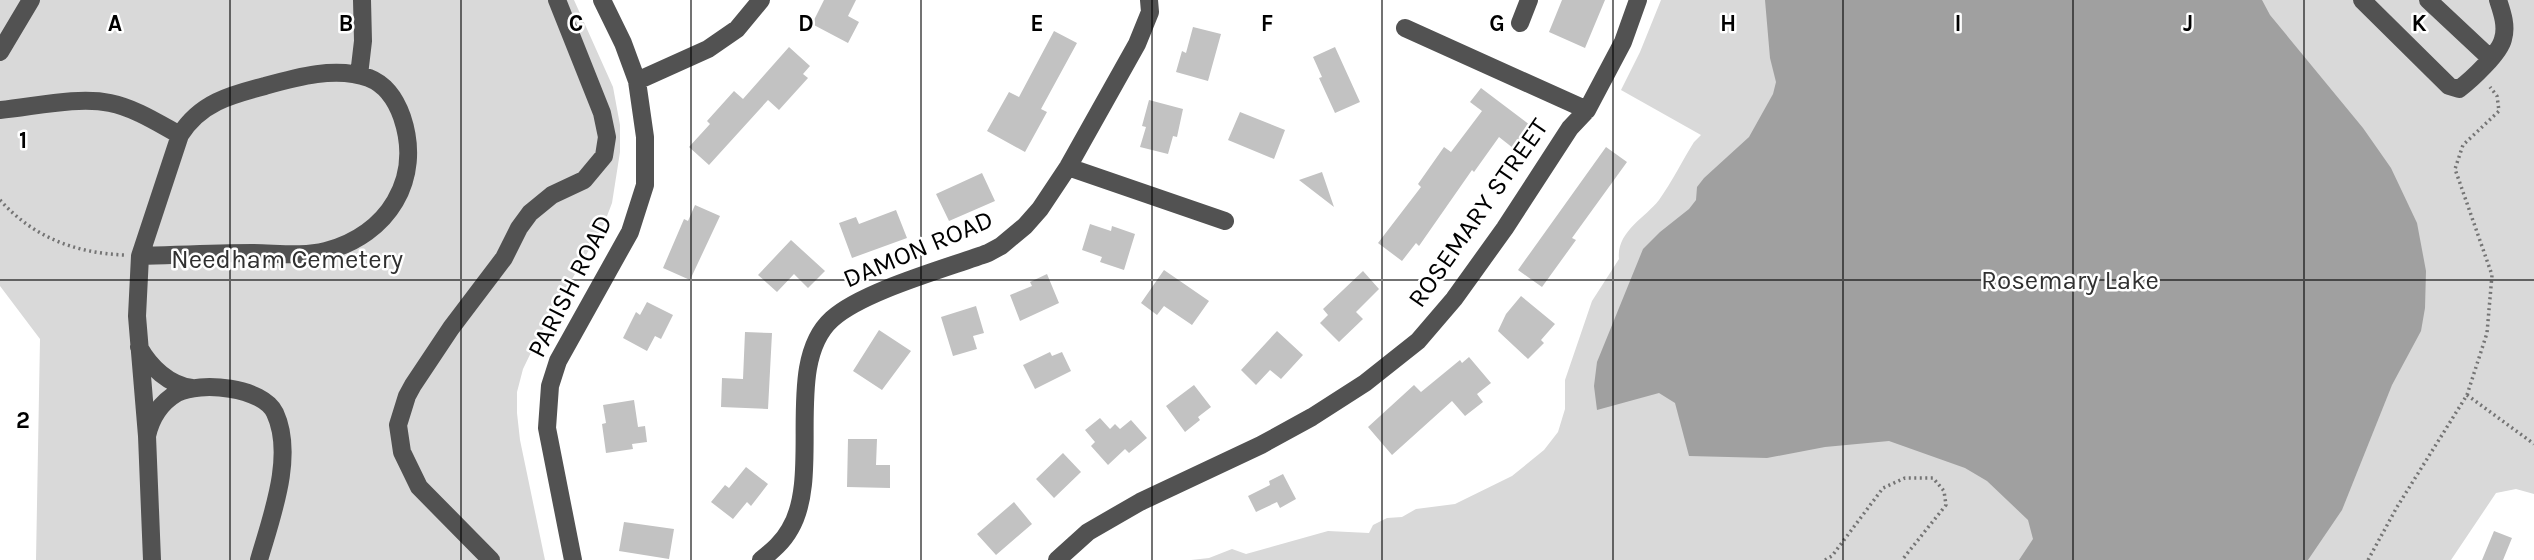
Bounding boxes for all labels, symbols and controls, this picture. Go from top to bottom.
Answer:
text: A [108,10,122,37]
text: B [339,10,353,37]
text: C [569,10,583,37]
text: D [798,10,814,37]
text: E [1030,10,1044,37]
text: F [1261,10,1273,37]
text: G [1489,10,1505,37]
text: H [1720,10,1736,37]
text: I [1954,10,1962,37]
text: J [2183,10,2193,37]
text: K [2411,10,2427,37]
street label: ROSEMARY STREET [1401,113,1555,313]
text: 1 [19,127,27,154]
street label: DAMON ROAD [838,204,998,294]
street label: PARISH ROAD [521,210,619,362]
park label: Needham Cemetery [171,244,403,275]
park label: Rosemary Lake [1981,265,2159,296]
text: 2 [16,407,30,434]

